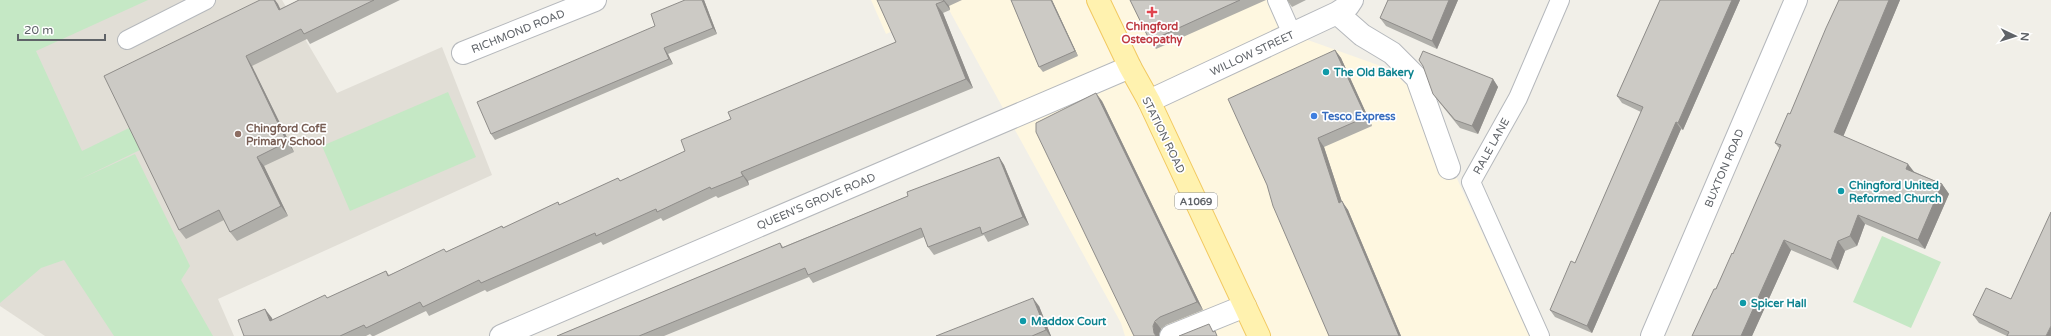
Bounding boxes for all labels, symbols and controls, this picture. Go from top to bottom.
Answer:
marker: Chingford Osteopathy [1146,6,1158,18]
street label: RICHMOND ROAD [470,7,567,56]
scale bar [18,16,105,42]
north arrow [1995,16,2035,56]
place label: Chingford Osteopathy [1122,20,1183,47]
text: 20 m [24,23,53,37]
street label: WILLOW STREET [1208,28,1297,79]
text: N [2018,32,2031,42]
place label: The Old Bakery [1333,66,1414,80]
marker: The Old Bakery [1321,67,1331,77]
street label: STATION ROAD [1139,95,1188,176]
place label: Tesco Express [1321,110,1396,124]
marker: Tesco Express [1309,111,1319,121]
street label: RALE LANE [1471,116,1512,177]
place label: Chingford CofE Primary School [246,122,326,149]
street label: BUXTON ROAD [1702,127,1747,209]
marker: Chingford CofE Primary School [233,129,243,139]
street label: QUEEN'S GROVE ROAD [755,171,878,232]
place label: Chingford United Reformed Church [1849,179,1942,205]
marker: Chingford United Reformed Church [1836,186,1846,196]
road number: A1069 [1175,193,1217,209]
place label: Spicer Hall [1751,297,1807,311]
marker: Spicer Hall [1738,298,1748,308]
place label: Maddox Court [1031,315,1107,328]
marker: Maddox Court [1018,316,1028,326]

